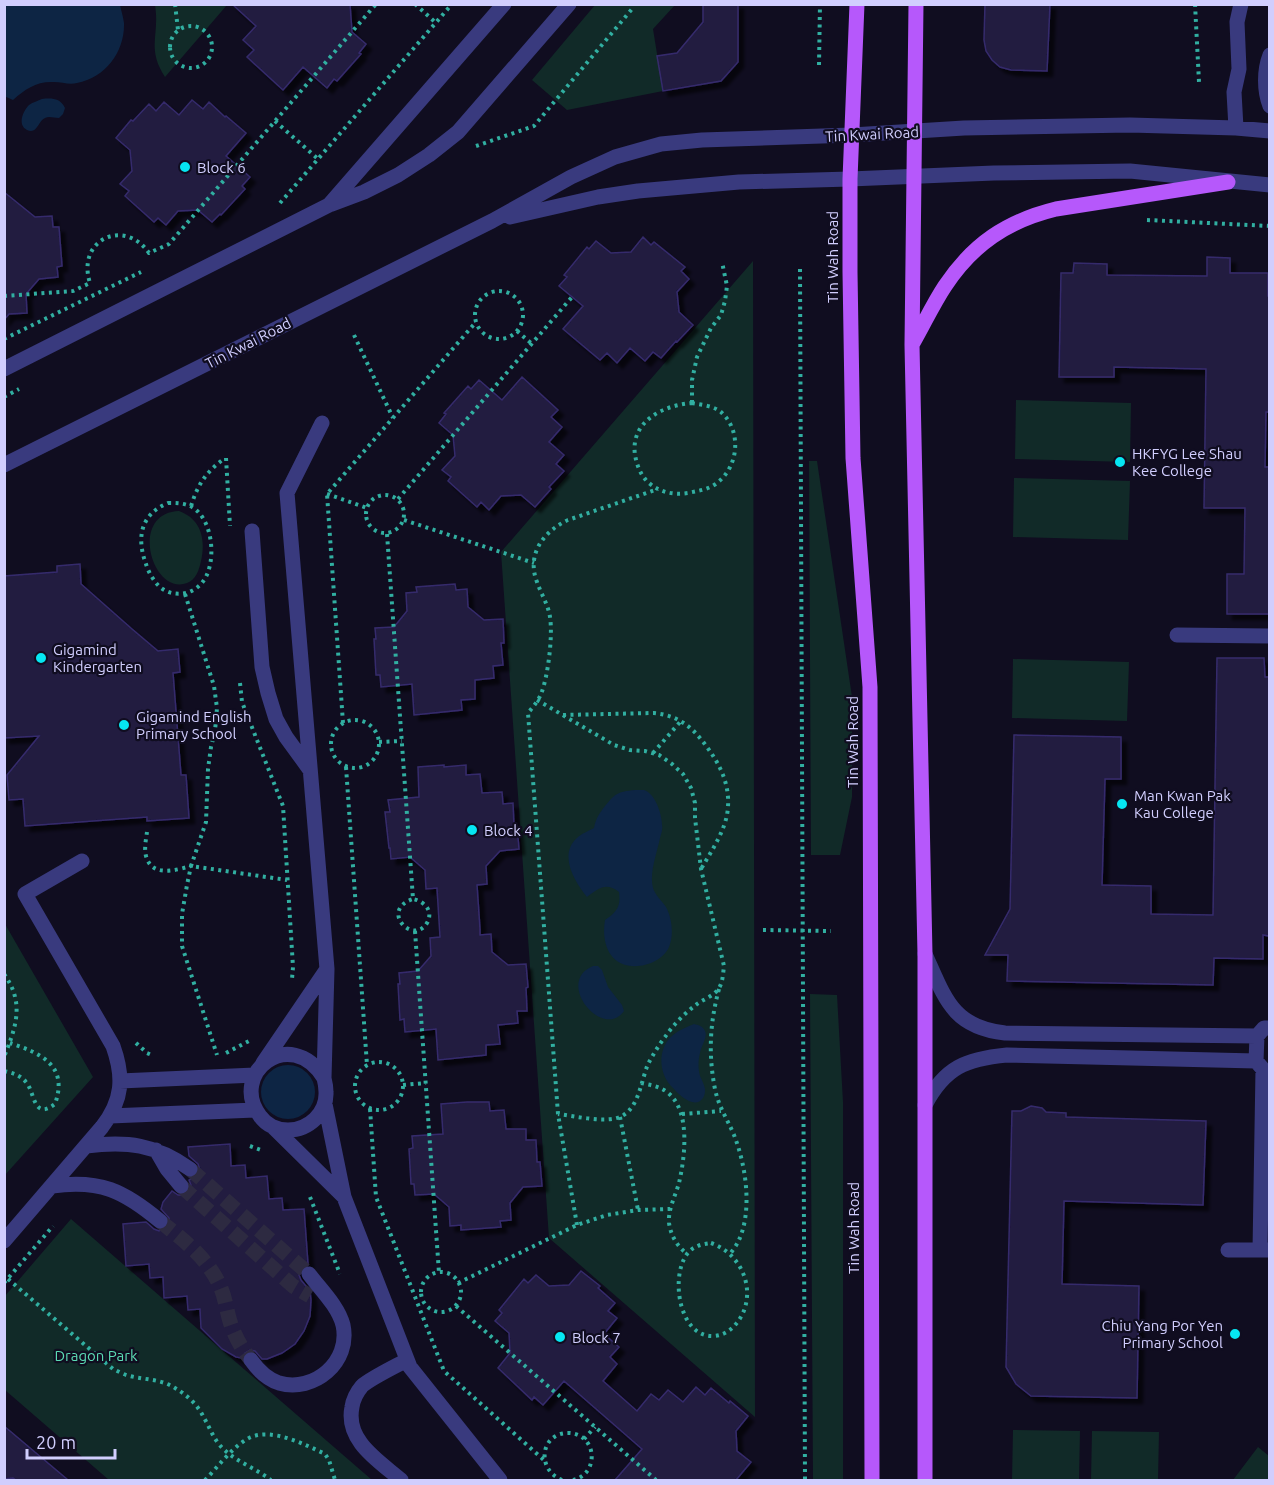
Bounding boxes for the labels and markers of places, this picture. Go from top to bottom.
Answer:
place label: Block 6 [197,159,246,176]
marker: Block 6 [178,160,192,174]
place label: HKFYG Lee Shau Kee College [1132,445,1242,479]
marker: HKFYG Lee Shau Kee College [1113,455,1127,469]
place label: Gigamind Kindergarten [53,641,142,675]
marker: Gigamind Kindergarten [34,651,48,665]
place label: Gigamind English Primary School [136,708,252,742]
marker: Gigamind English Primary School [117,718,131,732]
place label: Man Kwan Pak Kau College [1134,787,1231,821]
marker: Man Kwan Pak Kau College [1115,797,1129,811]
place label: Block 4 [484,822,533,839]
marker: Block 4 [465,823,479,837]
place label: Chiu Yang Por Yen Primary School [1102,1317,1223,1351]
marker: Chiu Yang Por Yen Primary School [1228,1327,1242,1341]
place label: Block 7 [572,1329,621,1346]
marker: Block 7 [553,1330,567,1344]

